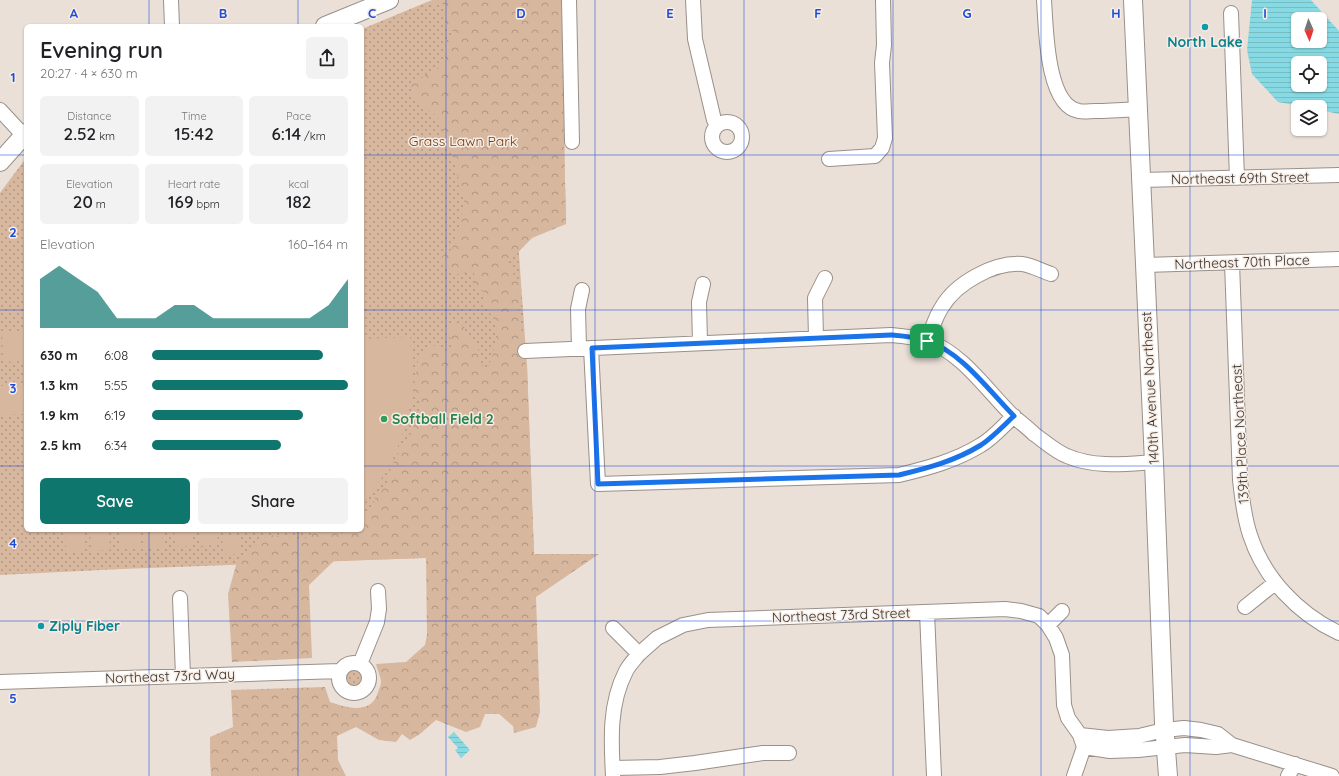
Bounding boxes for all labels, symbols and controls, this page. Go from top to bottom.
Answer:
text: A [70,5,79,21]
text: B [219,5,227,21]
text: C [368,5,376,21]
text: D [516,5,526,21]
text: E [666,5,674,21]
text: F [814,5,822,21]
text: G [962,5,972,21]
text: H [1111,5,1121,21]
text: I [1263,5,1267,21]
north arrow [1291,12,1327,48]
map controls [1291,12,1327,136]
marker: North Lake [1200,22,1210,32]
place label: North Lake [1167,33,1243,51]
text: Evening run [40,36,163,64]
button: share [306,37,348,79]
button: locate [1291,56,1327,92]
text: 20:27 · 4 × 630 m [40,65,138,81]
text: 1 [10,69,16,85]
button: layers [1291,100,1327,136]
text: Distance [67,109,111,123]
text: Time [181,109,207,123]
text: Pace [286,109,311,123]
text: 2.52 [64,123,96,144]
text: 15:42 [174,123,214,144]
text: 6:14 [272,123,301,144]
text: km [96,129,115,143]
text: /km [301,129,326,143]
park label: Grass Lawn Park [409,132,517,150]
street label: Northeast 69th Street [1171,168,1310,188]
text: Elevation [66,177,113,191]
text: Heart rate [168,177,220,191]
text: kcal [288,177,309,191]
text: 20 [73,191,93,212]
text: 169 [168,191,194,212]
text: 182 [286,191,311,212]
text: m [93,197,106,211]
text: bpm [194,197,220,211]
text: 2 [9,224,17,240]
text: Elevation [40,236,95,252]
text: 160–164 m [288,236,348,252]
street label: Northeast 70th Place [1174,251,1310,273]
street label: 140th Avenue Northeast [1137,311,1163,465]
pin [910,324,944,358]
icon: arrive [916,330,938,352]
text: 630 m [40,347,78,363]
text: 6:08 [104,347,128,363]
street label: 139th Place Northeast [1227,363,1253,505]
text: 1.3 km [40,377,78,393]
text: 5:55 [104,377,128,393]
text: 3 [10,380,17,396]
text: 1.9 km [40,407,79,423]
text: 6:19 [104,407,126,423]
place label: Softball Field 2 [392,410,494,428]
marker: Softball Field 2 [379,414,389,424]
text: 2.5 km [40,437,81,453]
text: 6:34 [104,437,127,453]
button: Save [40,478,190,524]
button: Share [198,478,348,524]
text: 4 [9,535,17,551]
street label: Northeast 73rd Street [771,604,911,626]
place label: Ziply Fiber [49,617,120,635]
marker: Ziply Fiber [36,621,46,631]
street label: Northeast 73rd Way [105,665,235,687]
text: 5 [9,690,17,706]

